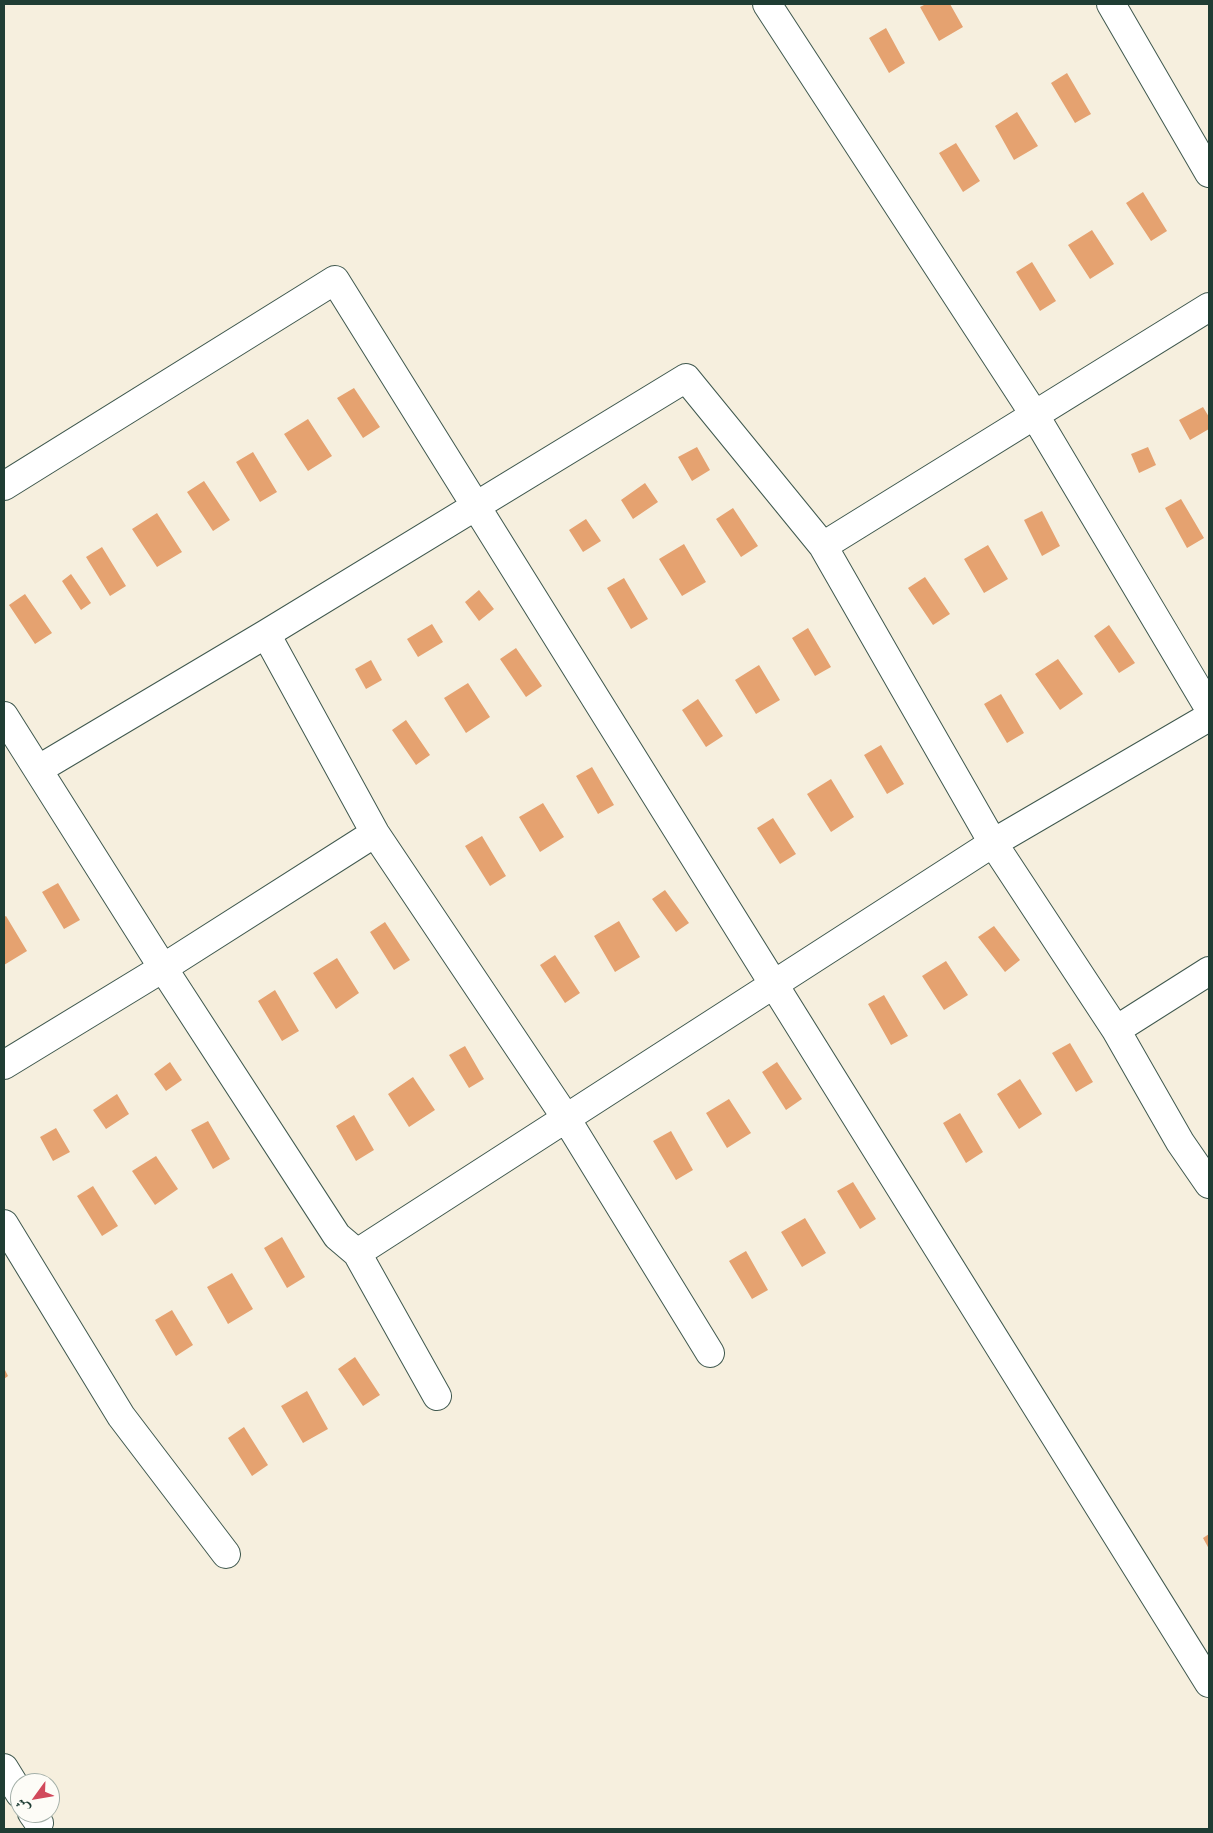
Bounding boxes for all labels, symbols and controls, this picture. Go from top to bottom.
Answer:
north arrow [10,1773,60,1823]
text: ش [11,1795,34,1817]

